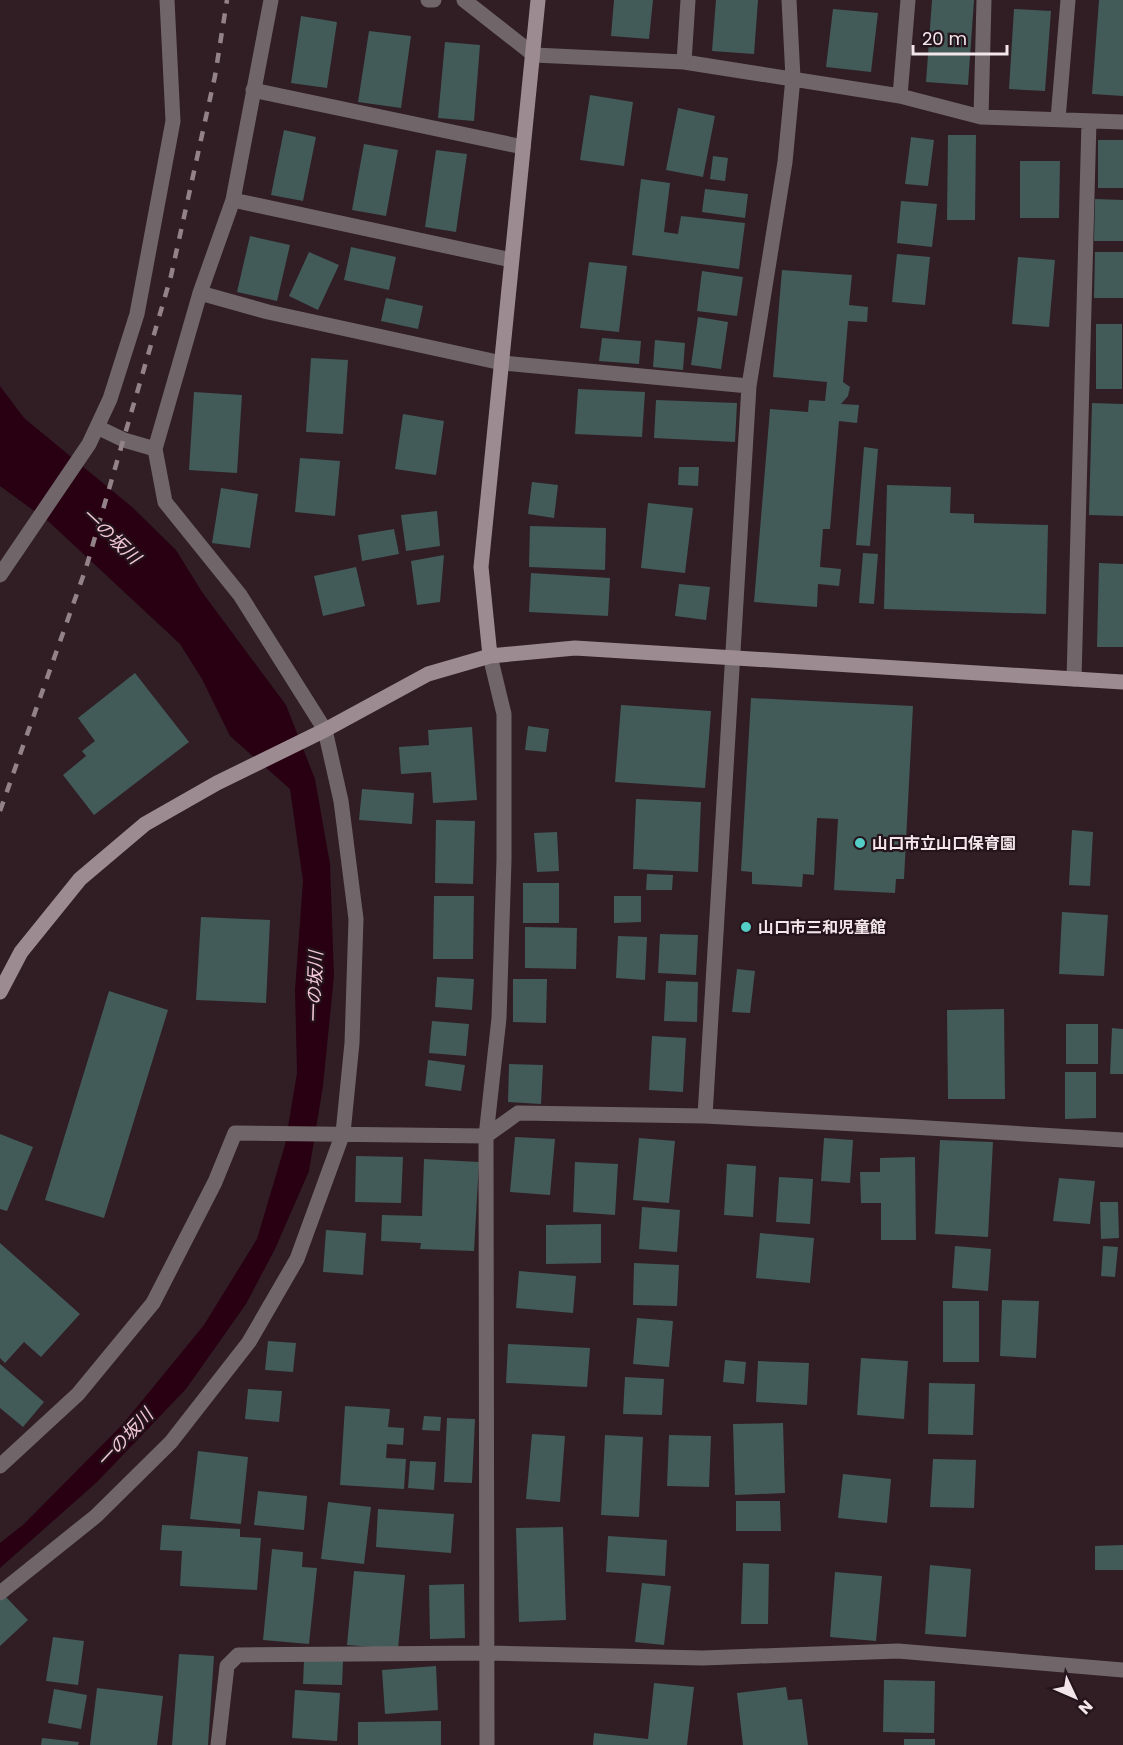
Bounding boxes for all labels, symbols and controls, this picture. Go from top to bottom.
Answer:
scale bar [913,18,1008,56]
text: 20 m [922,26,967,51]
water label: 一の坂川 [76,502,148,571]
place label: 山口市立山口保育園 [872,832,1016,855]
marker: 山口市立山口保育園 [853,836,867,850]
place label: 山口市三和児童館 [758,916,886,939]
marker: 山口市三和児童館 [739,920,753,934]
water label: 一の坂川 [301,949,328,1023]
water label: 一の坂川 [91,1401,160,1473]
north arrow [1045,1667,1105,1727]
text: N [1073,1695,1098,1719]

